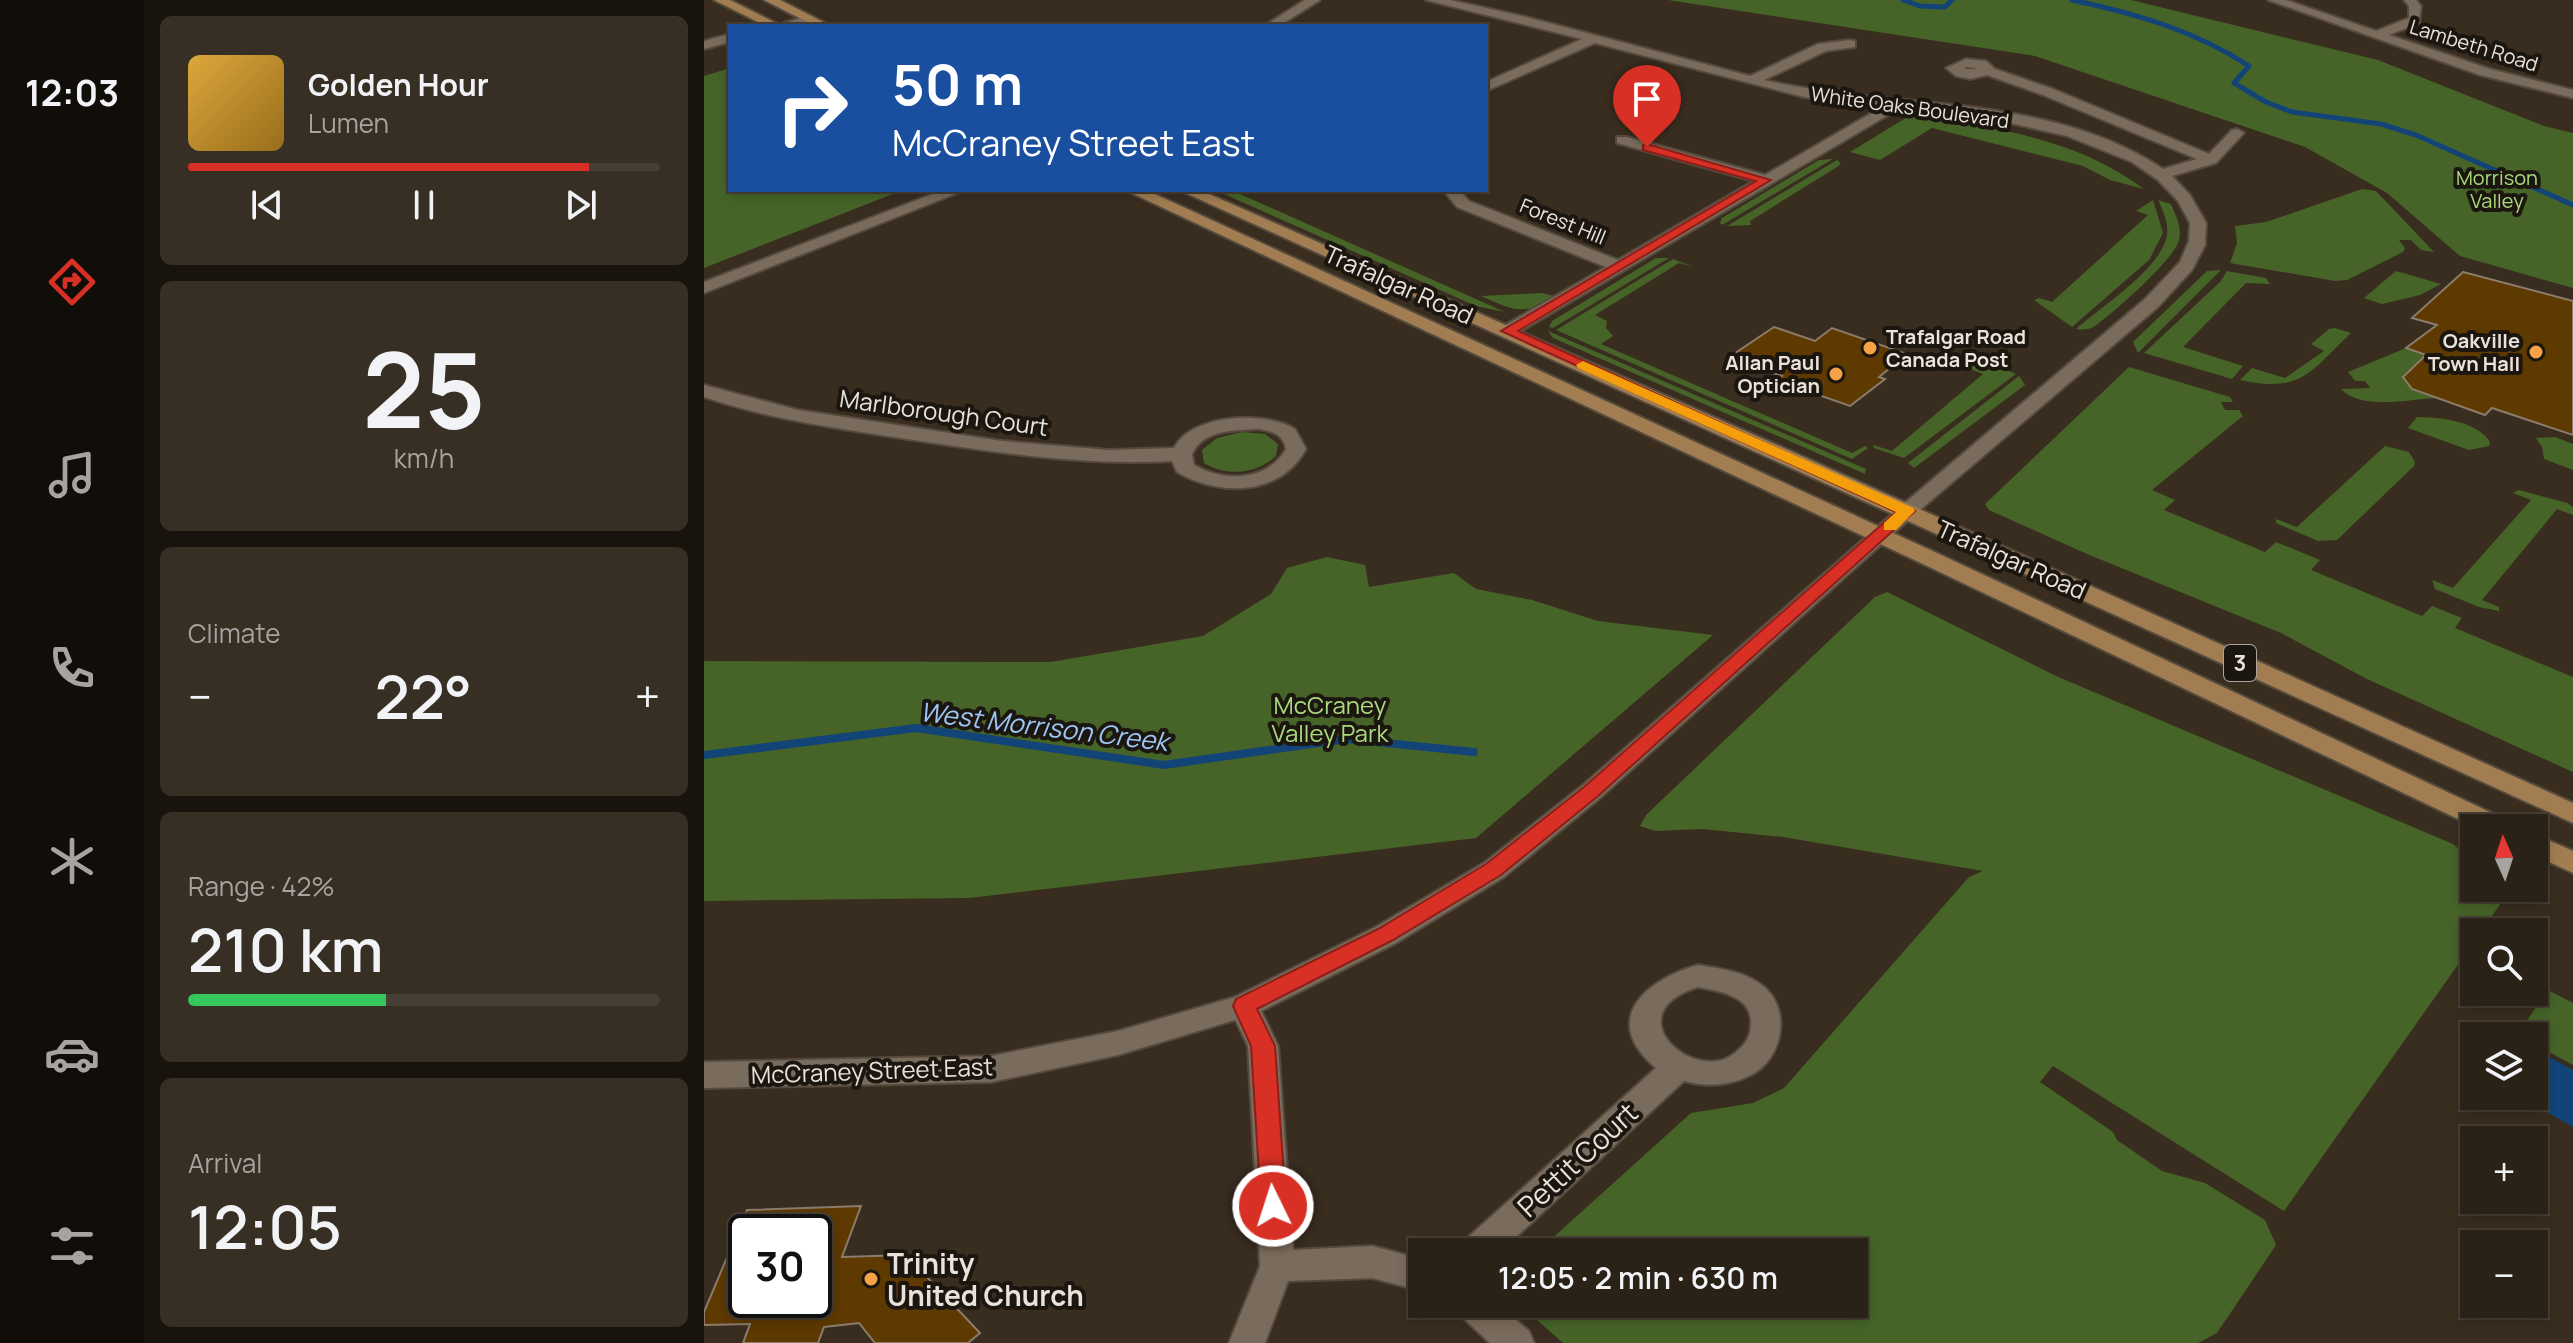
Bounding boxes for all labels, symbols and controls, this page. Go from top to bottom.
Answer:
street label: Lambeth Road [2406,13,2542,77]
text: 50 m [892,45,1023,122]
icon: right [760,56,864,160]
text: Golden Hour [308,64,489,105]
pin [1613,65,1681,147]
text: 12:03 [25,68,119,117]
icon: arrive [1625,77,1669,121]
street label: White Oaks Boulevard [1809,80,2011,134]
text: Lumen [308,105,389,141]
text: McCraney Street East [892,118,1255,167]
park label: Morrison Valley [2456,164,2538,214]
icon: previous [245,183,289,227]
icon: pause [402,183,446,227]
icon: next [559,183,603,227]
street label: Forest Hill [1516,192,1610,250]
street label: Trafalgar Road [1319,236,1479,332]
icon: directions [44,254,100,310]
text: 25 [363,317,485,459]
place label: Trafalgar Road Canada Post [1886,323,2026,373]
place label: Oakville Town Hall [2428,327,2520,377]
marker: Trafalgar Road Canada Post [1861,339,1879,357]
marker: Oakville Town Hall [2527,343,2545,361]
place label: Allan Paul Optician [1725,349,1820,399]
marker: Allan Paul Optician [1827,365,1845,383]
street label: Marlborough Court [838,381,1050,443]
text: km/h [394,440,454,476]
icon: music [44,447,100,503]
street label: Trafalgar Road [1932,511,2092,607]
text: Climate [188,615,280,651]
icon: phone [44,640,100,696]
road number: 3 [2224,645,2256,681]
text: 22° [374,655,472,737]
text: − [188,666,212,726]
text: + [635,666,660,726]
park label: McCraney Valley Park [1271,688,1390,749]
water label: West Morrison Creek [918,693,1174,760]
north arrow [2460,814,2548,902]
map controls [2460,814,2548,1318]
icon: climate [44,833,100,889]
text: Range · 42% [188,868,335,904]
text: 210 km [188,908,383,990]
button: search [2460,918,2548,1006]
button: layers [2460,1022,2548,1110]
icon: car [44,1026,100,1082]
street label: McCraney Street East [750,1049,994,1091]
street label: Pettit Court [1509,1093,1645,1225]
button: + [2460,1126,2548,1214]
text: Arrival [188,1145,262,1181]
position arrow [1231,1164,1315,1248]
text: 12:05 [188,1185,342,1267]
speed limit sign: 30 [728,1214,832,1318]
icon: filters [44,1218,100,1274]
button: − [2460,1230,2548,1318]
place label: Trinity United Church [887,1244,1084,1314]
text: 12:05 · 2 min · 630 m [1498,1257,1778,1298]
marker: Trinity United Church [862,1270,880,1288]

